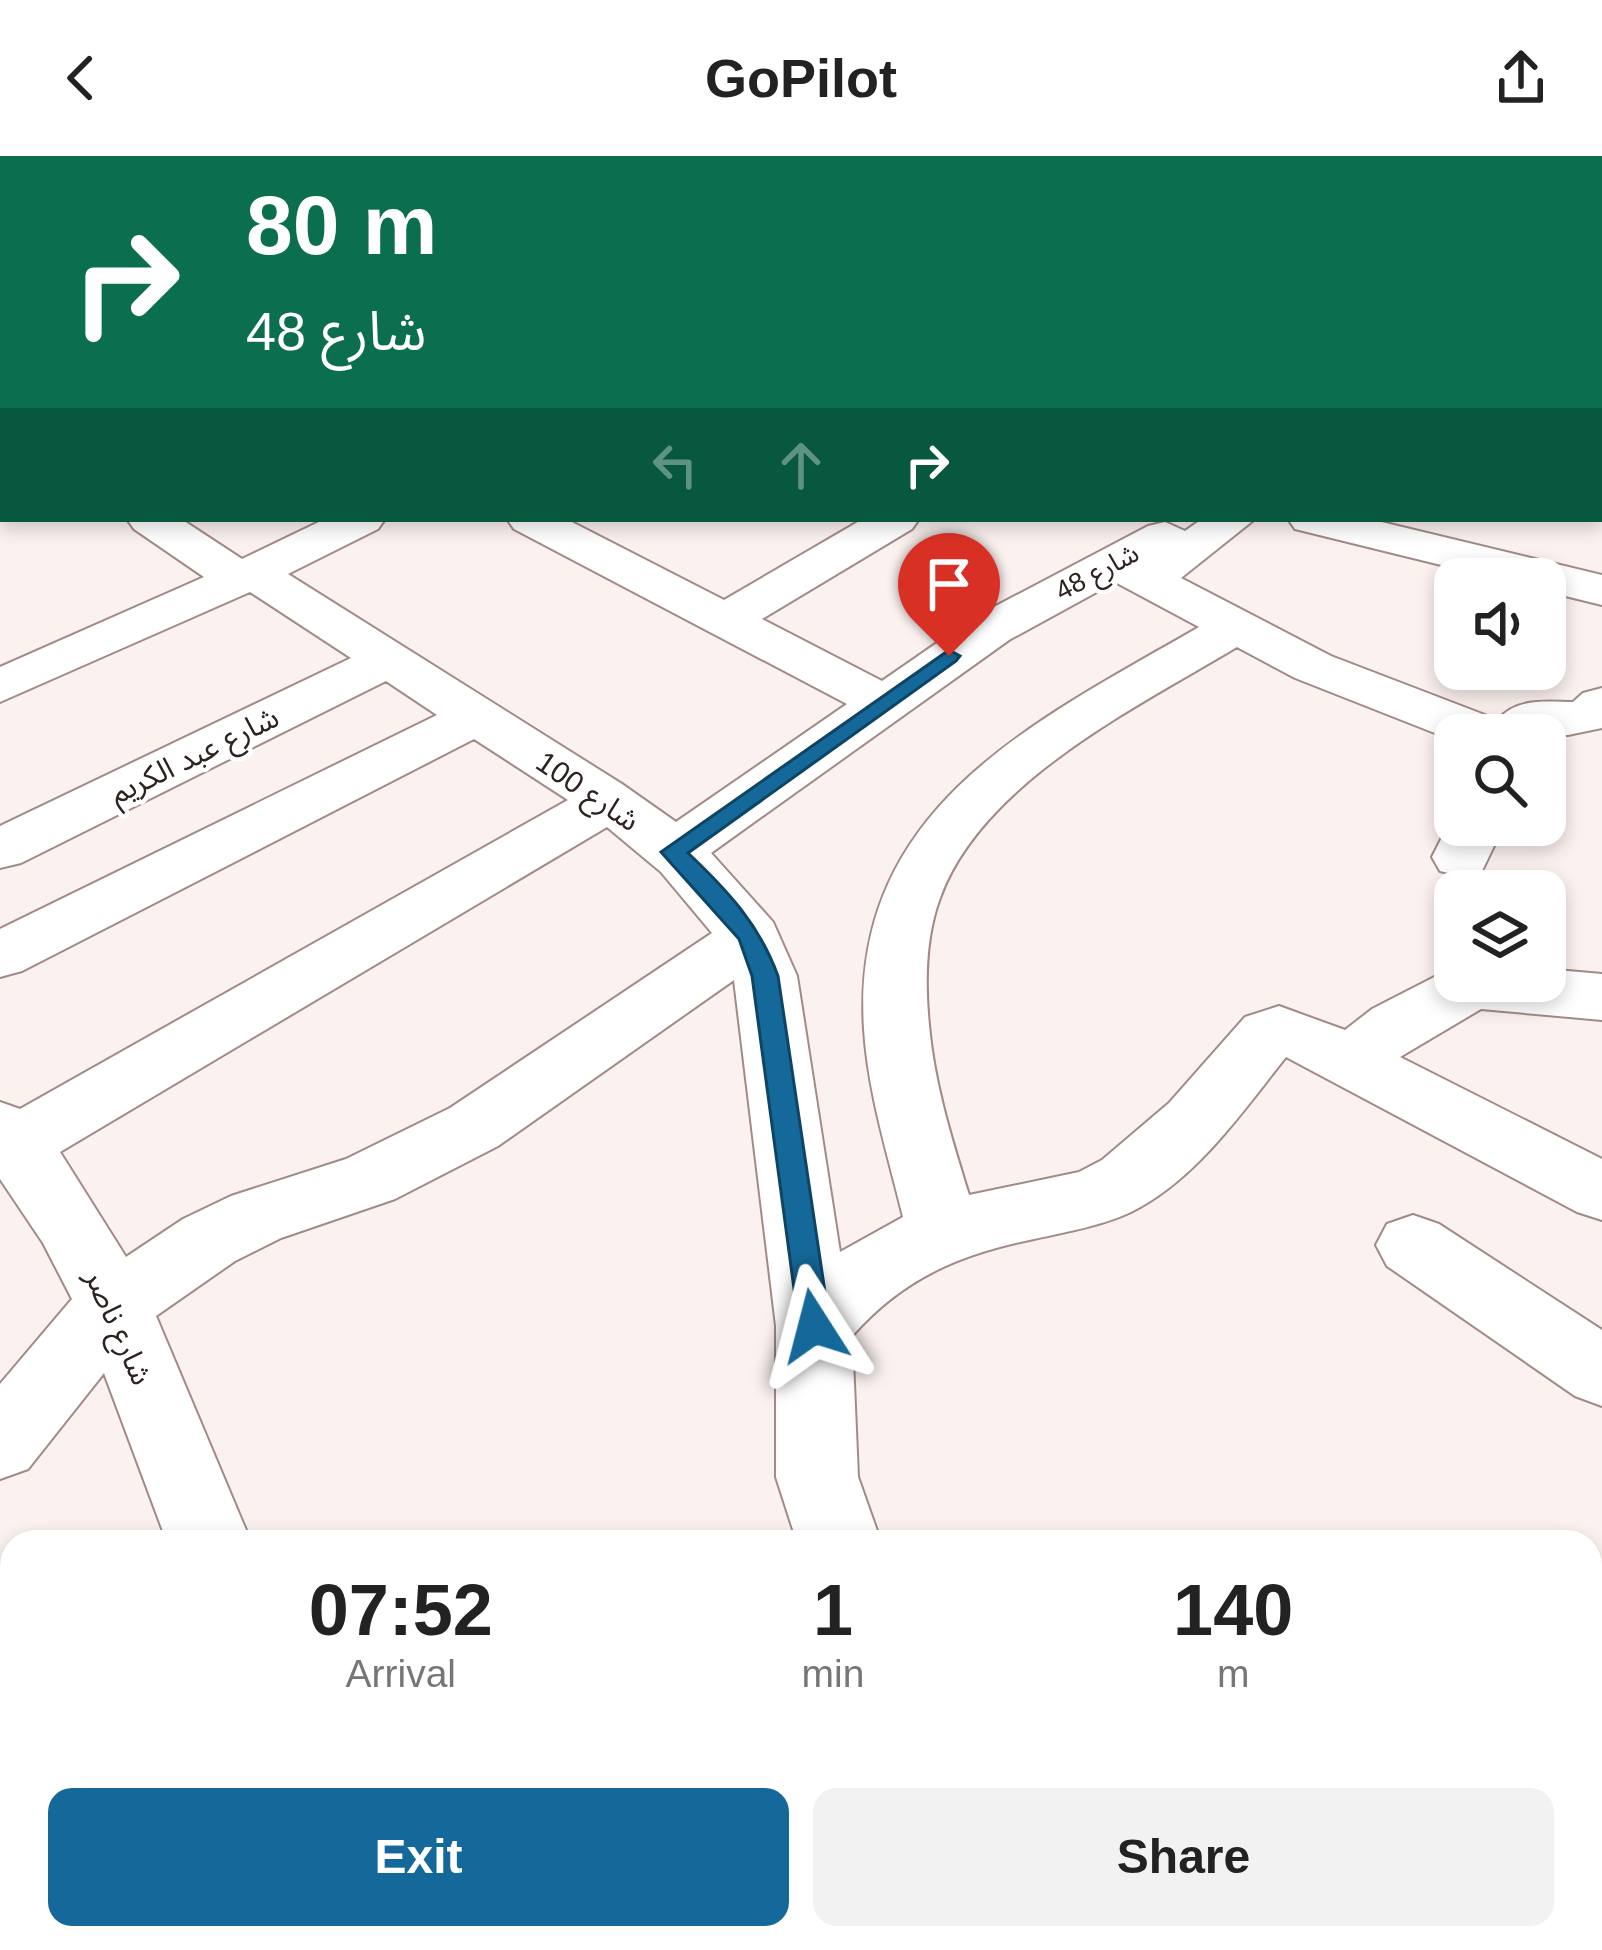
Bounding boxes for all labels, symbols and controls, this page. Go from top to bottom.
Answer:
icon: back [48,45,114,111]
icon: share [1488,45,1554,111]
text: GoPilot [705,48,897,108]
text: 80 m [246,178,437,272]
icon: right [48,204,204,360]
text: شارع 48 [246,301,426,361]
icon: left [642,432,708,498]
icon: ahead [768,432,834,498]
icon: right [894,432,960,498]
pin [898,533,1000,656]
street label: شارع 48 [1050,538,1146,611]
icon: arrive [916,551,982,617]
map controls [1434,558,1566,1002]
button: sound [1434,558,1566,690]
street label: شارع عبد الكريم [104,700,287,816]
button: search [1434,714,1566,846]
street label: شارع 100 [527,745,646,842]
button: layers [1434,870,1566,1002]
street label: شارع ناصر [73,1263,159,1392]
position arrow [751,1263,877,1389]
text: 07:52 [309,1570,493,1650]
text: 1 [813,1570,853,1650]
text: 140 [1173,1570,1293,1650]
text: Arrival [346,1652,456,1695]
text: min [802,1652,864,1695]
text: m [1217,1652,1249,1695]
button: Exit [48,1788,789,1926]
button: Share [813,1788,1554,1926]

